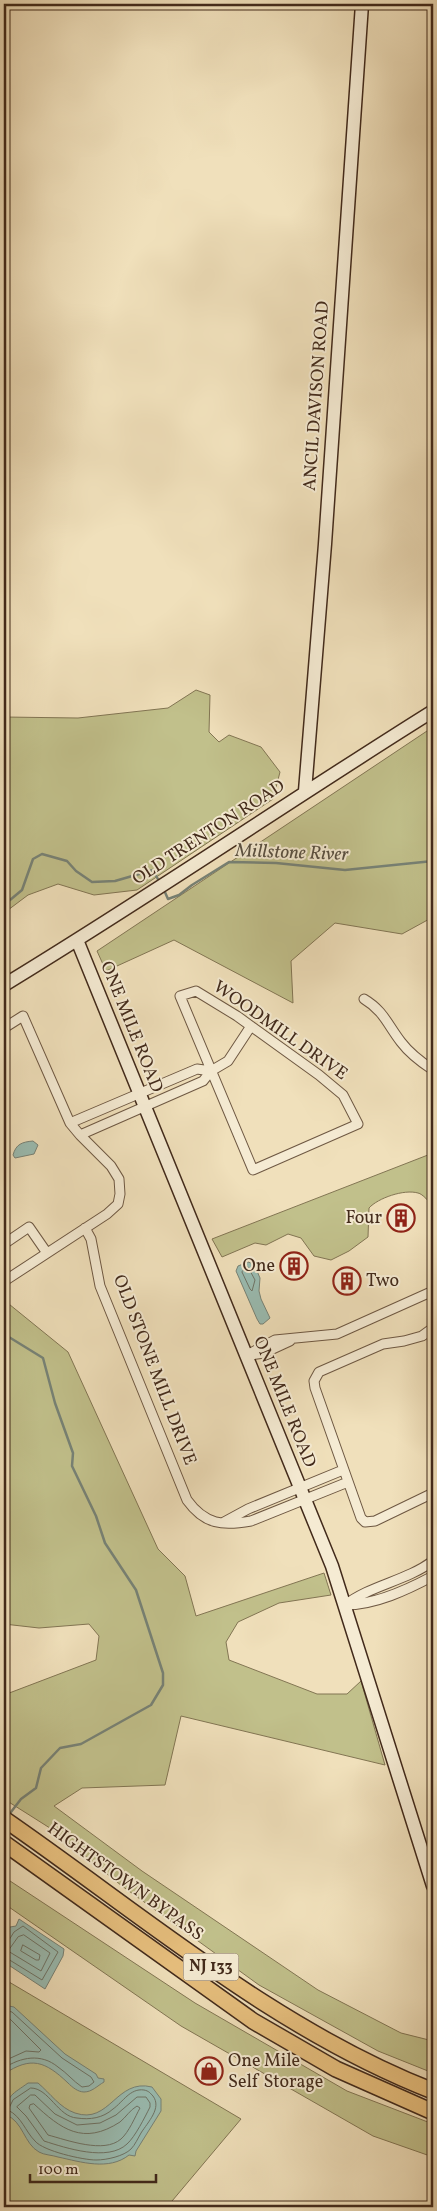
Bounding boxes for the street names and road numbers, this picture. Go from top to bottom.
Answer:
street label: ANCIL DAVISON ROAD [298,300,336,492]
street label: OLD TRENTON ROAD [128,774,290,892]
street label: ONE MILE ROAD [93,958,169,1096]
street label: WOODMILL DRIVE [208,975,352,1087]
street label: OLD STONE MILL DRIVE [106,1271,202,1469]
street label: ONE MILE ROAD [246,1333,322,1471]
street label: HIGHTSTOWN BYPASS [42,1817,208,1947]
road number: NJ 133 [184,1954,238,1980]

